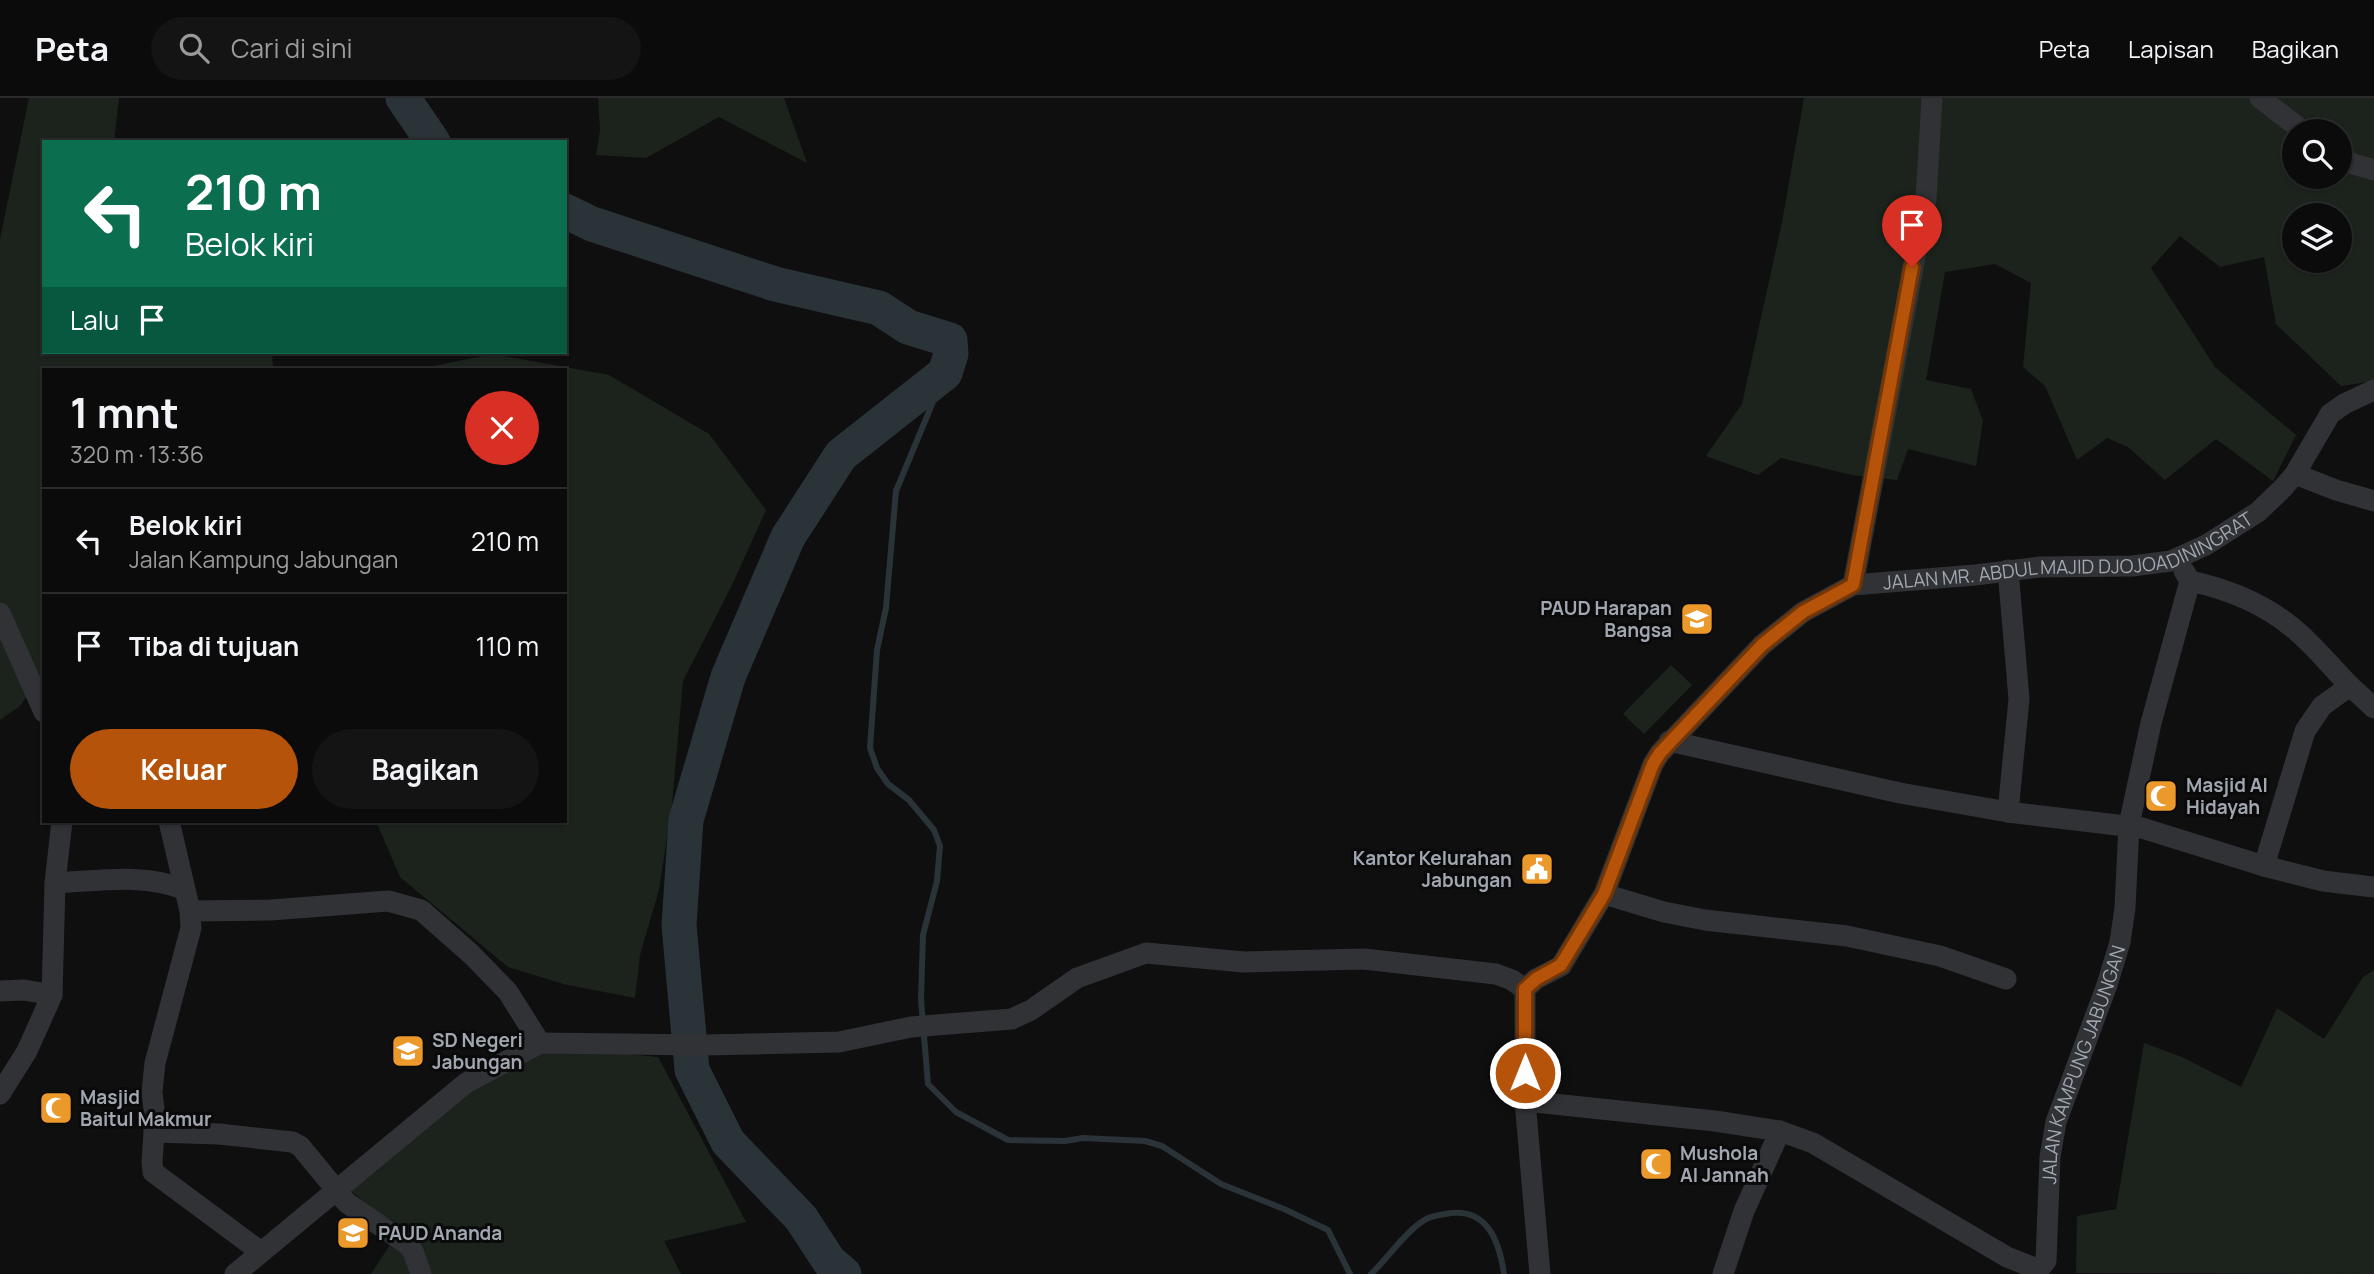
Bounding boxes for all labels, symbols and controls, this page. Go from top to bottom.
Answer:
search box [151,17,641,80]
text: Peta [35,26,109,71]
icon: search [175,29,213,67]
text: Cari di sini [231,30,353,66]
text: Peta [2039,32,2090,65]
text: Lapisan [2128,32,2214,65]
text: Bagikan [2252,32,2339,65]
map controls [2282,119,2352,273]
button: search [2282,119,2352,189]
text: 210 m [185,158,322,225]
icon: left [70,168,161,259]
pin [1882,195,1942,267]
button: layers [2282,203,2352,273]
icon: arrive [1893,206,1931,244]
text: Belok kiri [185,222,314,266]
icon: arrive [133,301,171,339]
text: Lalu [70,302,119,338]
text: 1 mnt [70,383,179,441]
button: close [465,391,539,465]
text: 320 m · 13:36 [70,438,204,470]
street label: JALAN MR. ABDUL MAJID DJOJOADININGRAT [1882,505,2258,595]
text: Belok kiri [129,507,243,543]
icon: left [70,522,108,560]
text: 210 m [471,523,539,559]
text: Jalan Kampung Jabungan [129,543,398,575]
place label: PAUD Harapan Bangsa [1540,595,1672,643]
school or university icon: PAUD Harapan Bangsa [1678,600,1716,638]
icon: arrive [70,627,108,665]
text: Tiba di tujuan [129,628,299,664]
text: 110 m [476,628,539,664]
button: Keluar [70,729,298,809]
button: Bagikan [312,729,539,809]
place label: Masjid Al Hidayah [2186,772,2268,820]
mosque icon: Masjid Al Hidayah [2142,777,2180,815]
place label: Kantor Kelurahan Jabungan [1353,845,1512,893]
public building icon: Kantor Kelurahan Jabungan [1518,850,1556,888]
street label: JALAN KAMPUNG JABUNGAN [2036,942,2131,1185]
place label: SD Negeri Jabungan [432,1027,523,1075]
school or university icon: SD Negeri Jabungan [389,1032,427,1070]
position arrow [1488,1036,1562,1110]
place label: Masjid Baitul Makmur [80,1084,212,1132]
mosque icon: Masjid Baitul Makmur [37,1089,75,1127]
place label: Mushola Al Jannah [1680,1140,1769,1188]
mosque icon: Mushola Al Jannah [1637,1145,1675,1183]
school or university icon: PAUD Ananda [334,1214,372,1252]
place label: PAUD Ananda [378,1220,502,1246]

